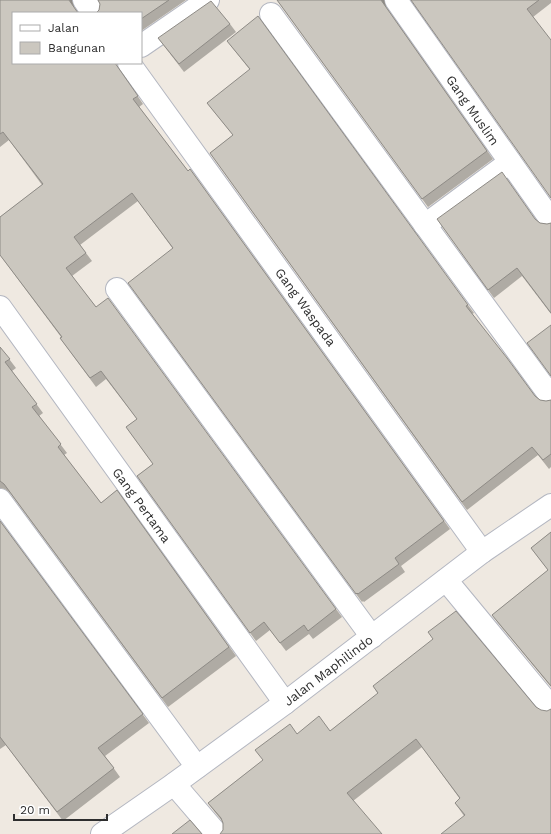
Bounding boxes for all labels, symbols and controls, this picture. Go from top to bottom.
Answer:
legend [12,12,142,64]
text: Jalan [48,21,79,35]
text: Bangunan [48,41,106,55]
street label: Gang Muslim [443,72,502,148]
street label: Gang Waspada [272,265,339,350]
street label: Gang Pertama [109,465,174,546]
street label: Jalan Maphilindo [281,632,376,709]
scale bar [14,796,107,822]
text: 20 m [20,803,50,817]

